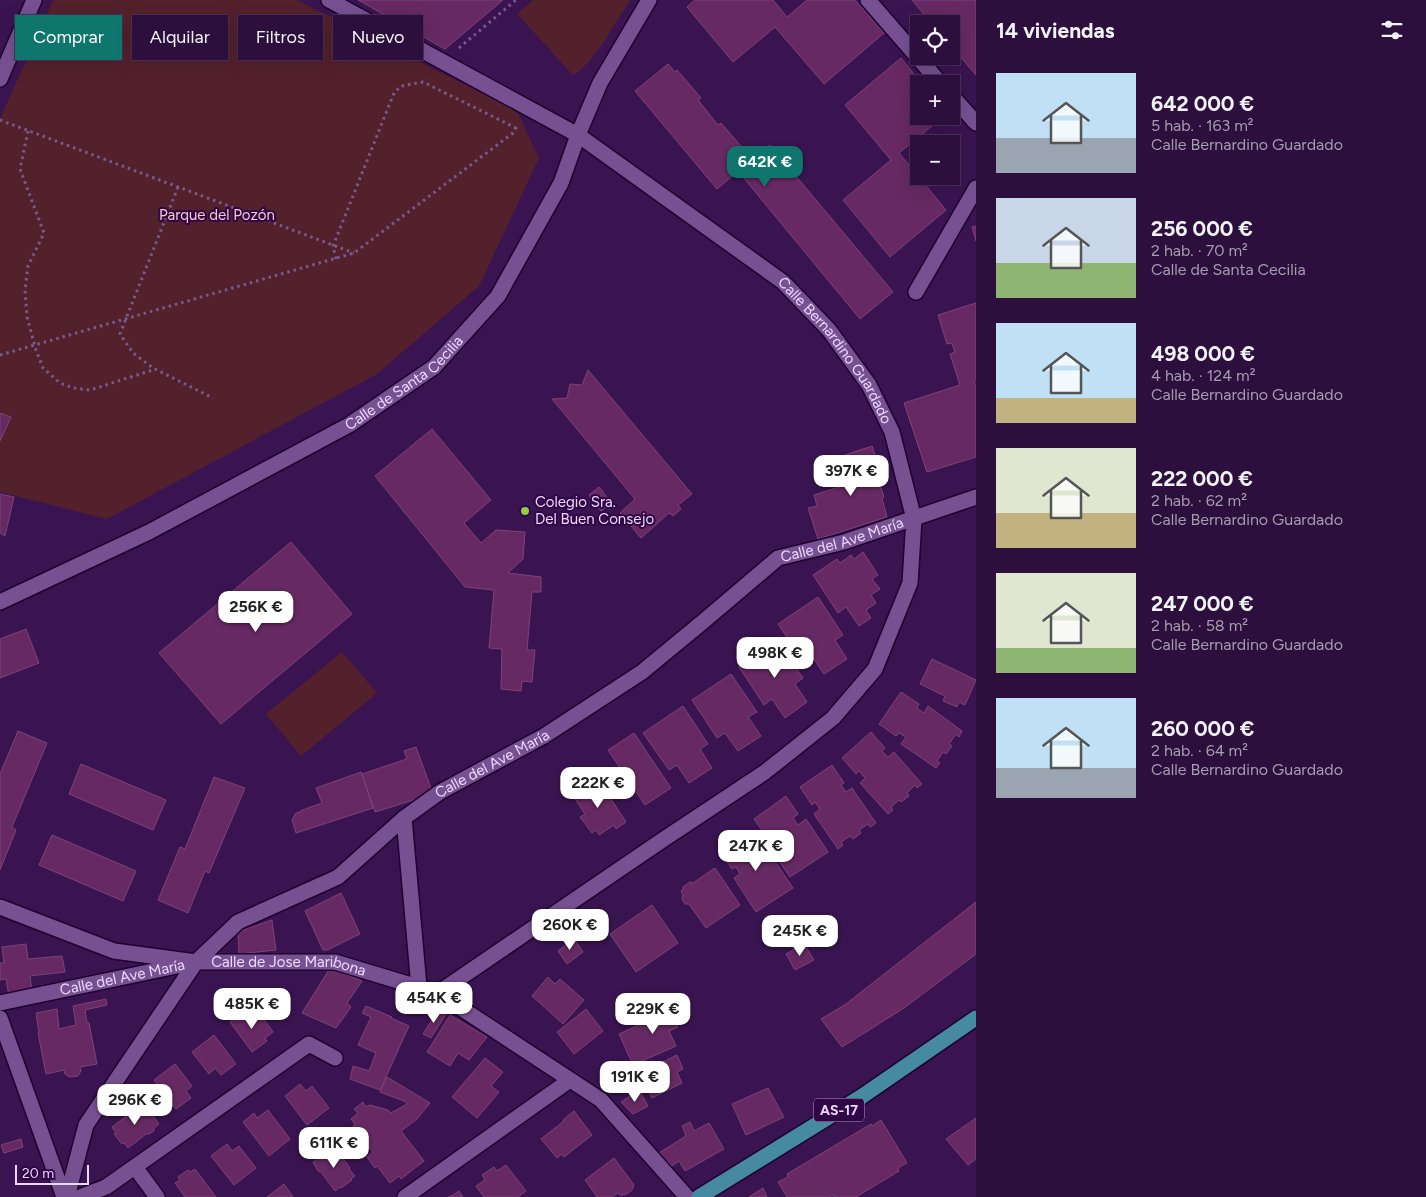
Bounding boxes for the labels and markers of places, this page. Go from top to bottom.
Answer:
pin: 642K € [724,146,806,188]
pin: 397K € [810,454,892,497]
place label: Colegio Sra. Del Buen Consejo [535,493,654,528]
marker: Colegio Sra. Del Buen Consejo [519,505,531,517]
pin: 256K € [215,590,297,633]
pin: 498K € [734,636,816,679]
pin: 222K € [557,766,639,809]
pin: 247K € [715,830,797,872]
pin: 260K € [529,908,611,951]
pin: 245K € [759,914,841,957]
pin: 454K € [393,982,475,1024]
pin: 485K € [211,988,293,1030]
pin: 229K € [612,992,694,1035]
pin: 191K € [594,1060,676,1103]
pin: 296K € [94,1084,176,1126]
pin: 611K € [293,1126,375,1169]

